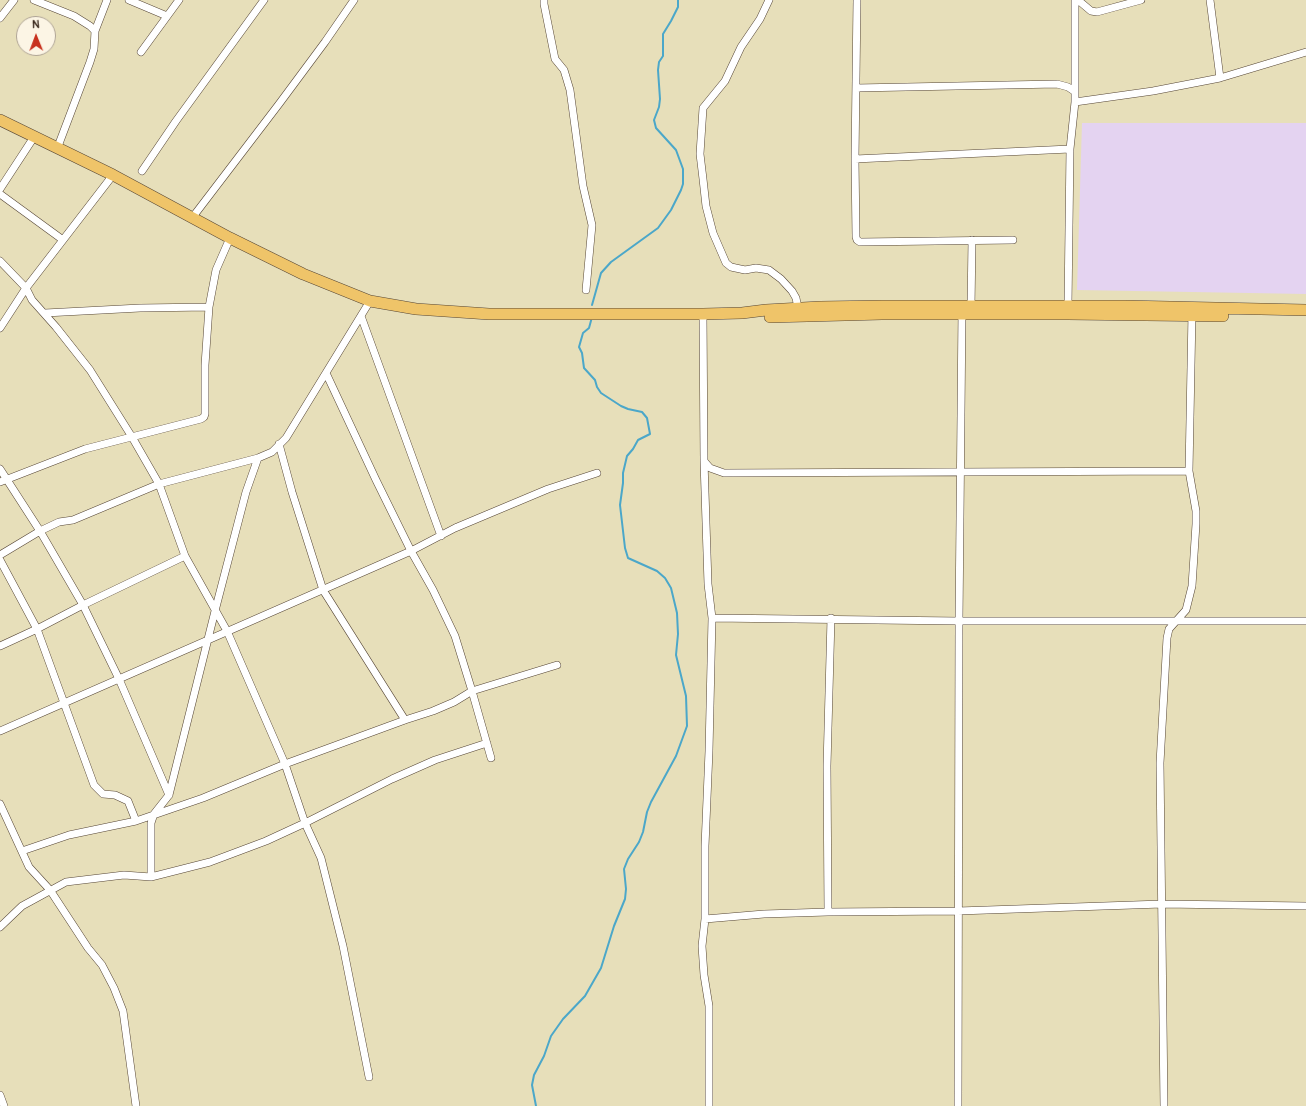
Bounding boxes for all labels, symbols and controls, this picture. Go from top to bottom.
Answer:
north arrow [16,16,56,56]
text: N [32,18,40,31]

